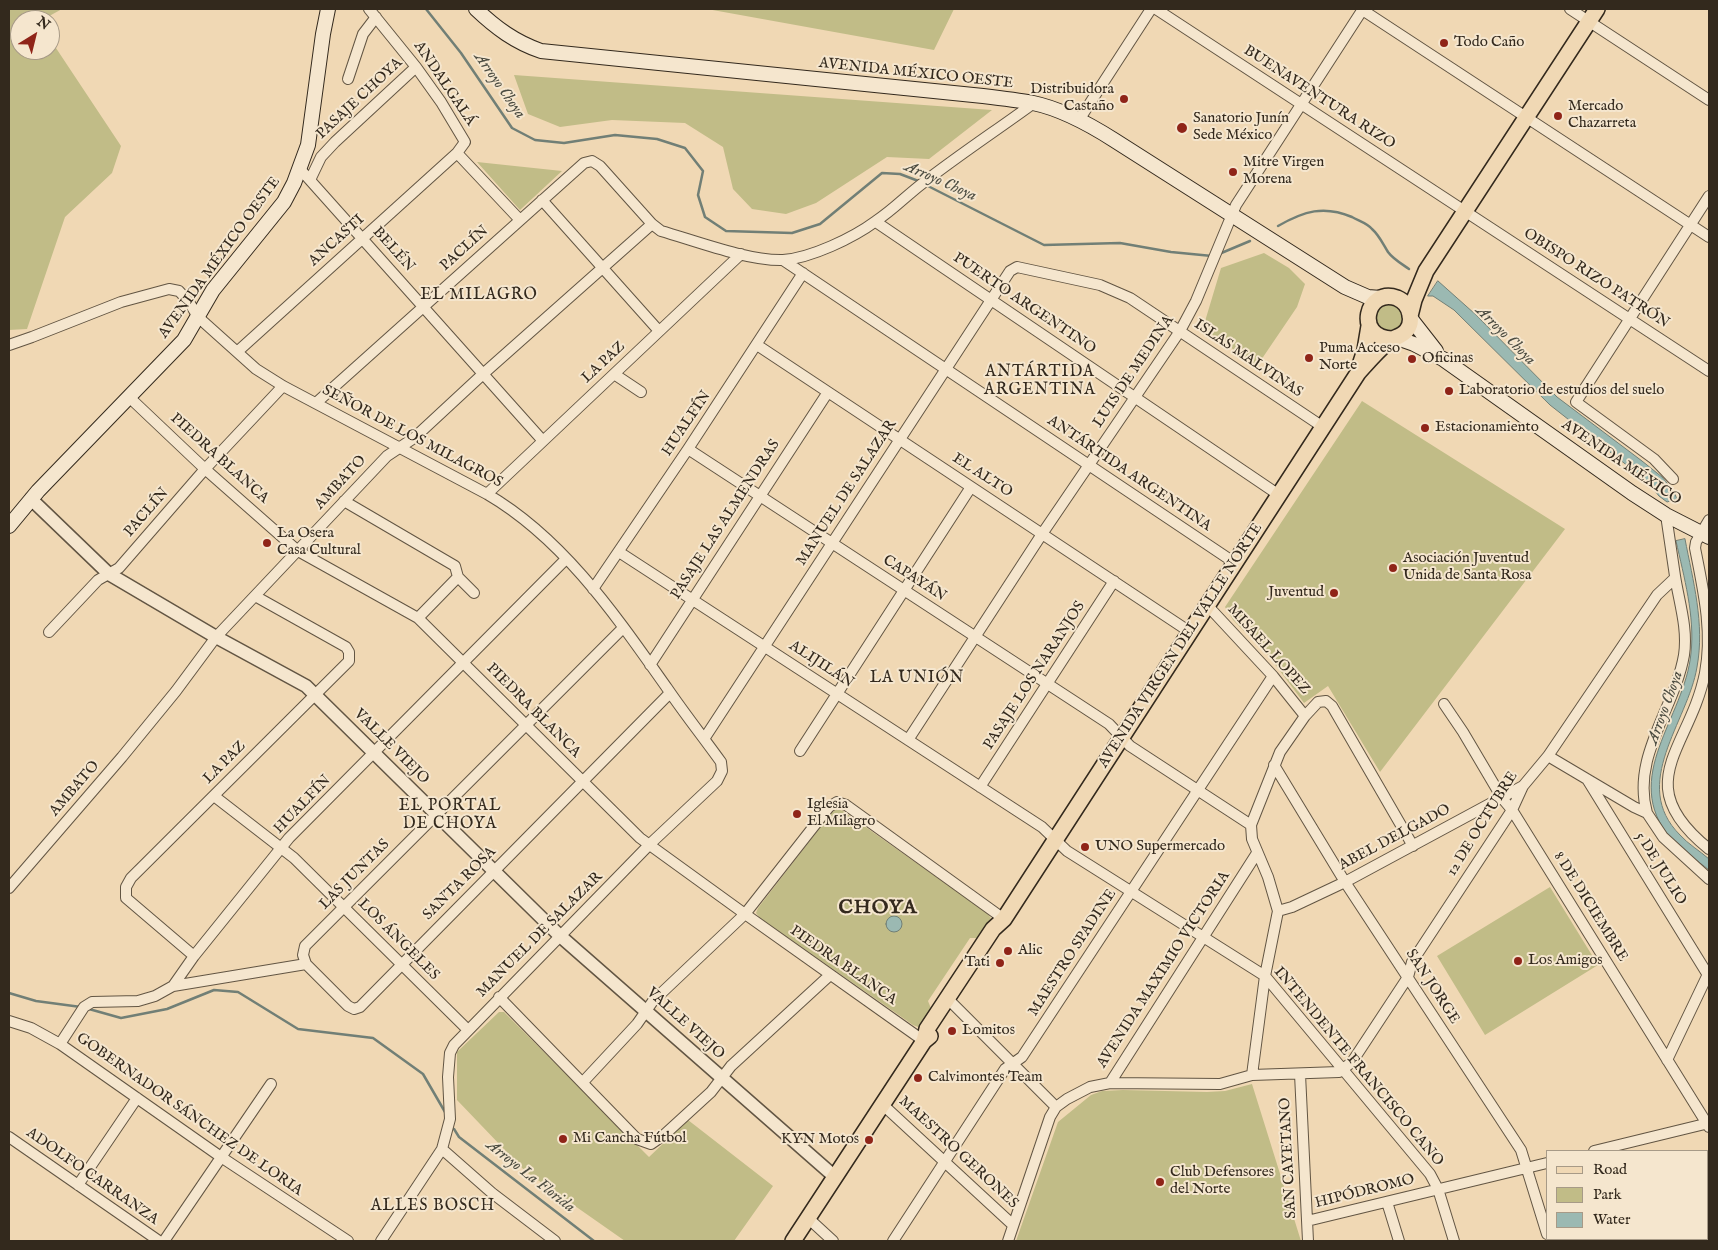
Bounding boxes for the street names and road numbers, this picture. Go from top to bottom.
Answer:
street label: ANDALGALÁ [409,38,479,130]
street label: BUENAVENTURA RIZO [1240,42,1398,154]
street label: PASAJE CHOYA [313,54,407,144]
street label: AVENIDA MÉXICO OESTE [818,55,1014,93]
street label: AVENIDA MÉXICO OESTE [155,174,285,342]
street label: ANCASTI [305,211,369,271]
street label: PACLÍN [437,223,493,275]
street label: BELÉN [368,224,418,276]
street label: OBISPO RIZO PATRÓN [1520,225,1672,333]
street label: PUERTO ARGENTINO [949,249,1099,359]
street label: LUIS DE MEDINA [1090,312,1178,432]
street label: ISLAS MALVINAS [1190,316,1306,402]
street label: LA PAZ [578,338,630,388]
street label: SEÑOR DE LOS MILAGROS [319,382,505,492]
street label: HUALFÍN [659,388,715,460]
street label: PIEDRA BLANCA [166,410,272,508]
street label: ANTÁRTIDA ARGENTINA [1044,412,1214,536]
street label: AVENIDA MÉXICO [1558,416,1684,510]
street label: MANUEL DE SALAZAR [793,417,901,569]
street label: PASAJE LAS ALMENDRAS [668,437,784,603]
street label: EL ALTO [949,450,1015,502]
street label: AMBATO [311,452,371,514]
street label: PACLÍN [121,485,173,541]
street label: AVENIDA VIRGEN DEL VALLE NORTE [1095,520,1267,772]
street label: CAPAYÁN [879,552,949,606]
street label: PASAJE LOS NARANJOS [980,599,1090,753]
street label: MISAEL LOPEZ [1223,601,1313,699]
street label: ALIJILÁN [785,637,857,693]
street label: PIEDRA BLANCA [482,660,584,762]
street label: VALLE VIEJO [350,706,432,788]
street label: LA PAZ [200,738,250,788]
street label: AMBATO [46,758,104,820]
street label: 12 DE OCTUBRE [1444,768,1522,880]
street label: HUALFÍN [271,772,335,838]
street label: ABEL DELGADO [1336,801,1454,875]
street label: 5 DE JULIO [1631,829,1689,909]
street label: LAS JUNTAS [316,836,394,914]
street label: SANTA ROSA [420,844,500,924]
street label: 8 DE DICIEMBRE [1549,849,1631,965]
street label: MANUEL DE SALAZAR [473,868,607,1002]
street label: AVENIDA MAXIMIO VICTORIA [1094,868,1234,1072]
street label: MAESTRO SPADINE [1025,886,1121,1020]
street label: LOS ÁNGELES [353,895,443,985]
street label: PIEDRA BLANCA [786,922,900,1010]
street label: SAN JORGE [1401,946,1463,1028]
street label: INTENDENTE FRANCISCO CANO [1269,964,1447,1170]
street label: VALLE VIEJO [642,984,728,1064]
street label: GOBERNADOR SÁNCHEZ DE LORIA [72,1030,306,1200]
street label: MAESTRO GERONES [895,1093,1021,1213]
street label: SAN CAYETANO [1277,1097,1301,1219]
street label: ADOLFO CARRANZA [22,1124,162,1230]
street label: HIPÓDROMO [1313,1171,1417,1213]

